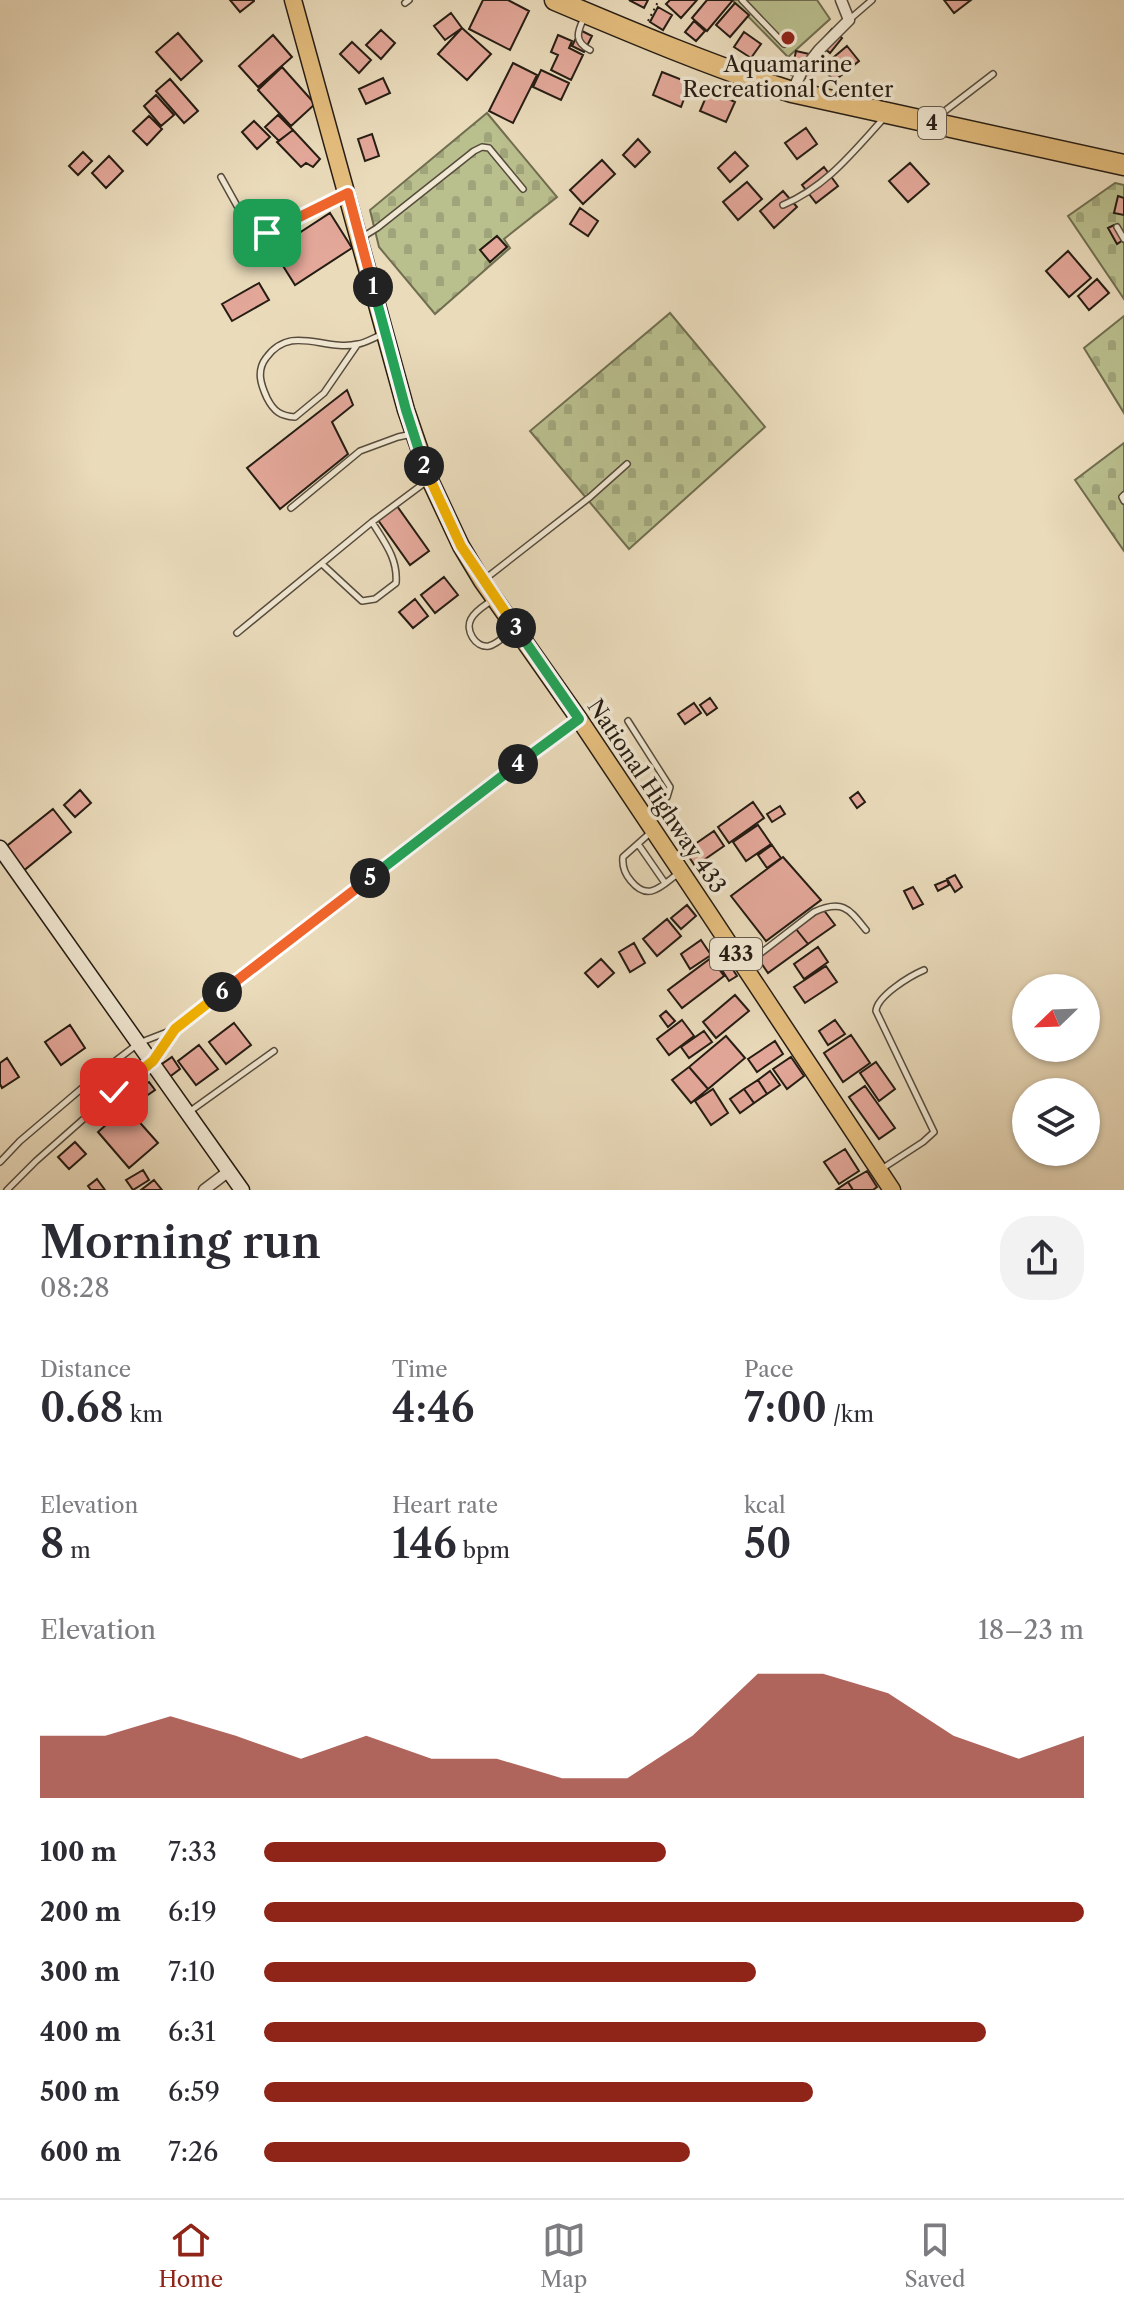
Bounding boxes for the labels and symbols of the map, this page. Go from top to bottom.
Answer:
marker: Aquamarine Recreational Center [779,29,797,47]
place label: Aquamarine Recreational Center [683,51,893,103]
road number: 4 [918,107,946,139]
pin [233,199,301,267]
pin: 1 [353,267,393,307]
pin: 2 [404,446,444,486]
pin: 3 [496,608,536,648]
street label: National Highway 433 [582,694,732,898]
pin: 4 [498,744,538,784]
pin: 5 [350,858,390,898]
road number: 433 [710,938,762,970]
pin: 6 [202,972,242,1012]
north arrow [1012,974,1100,1062]
pin [80,1058,148,1126]

